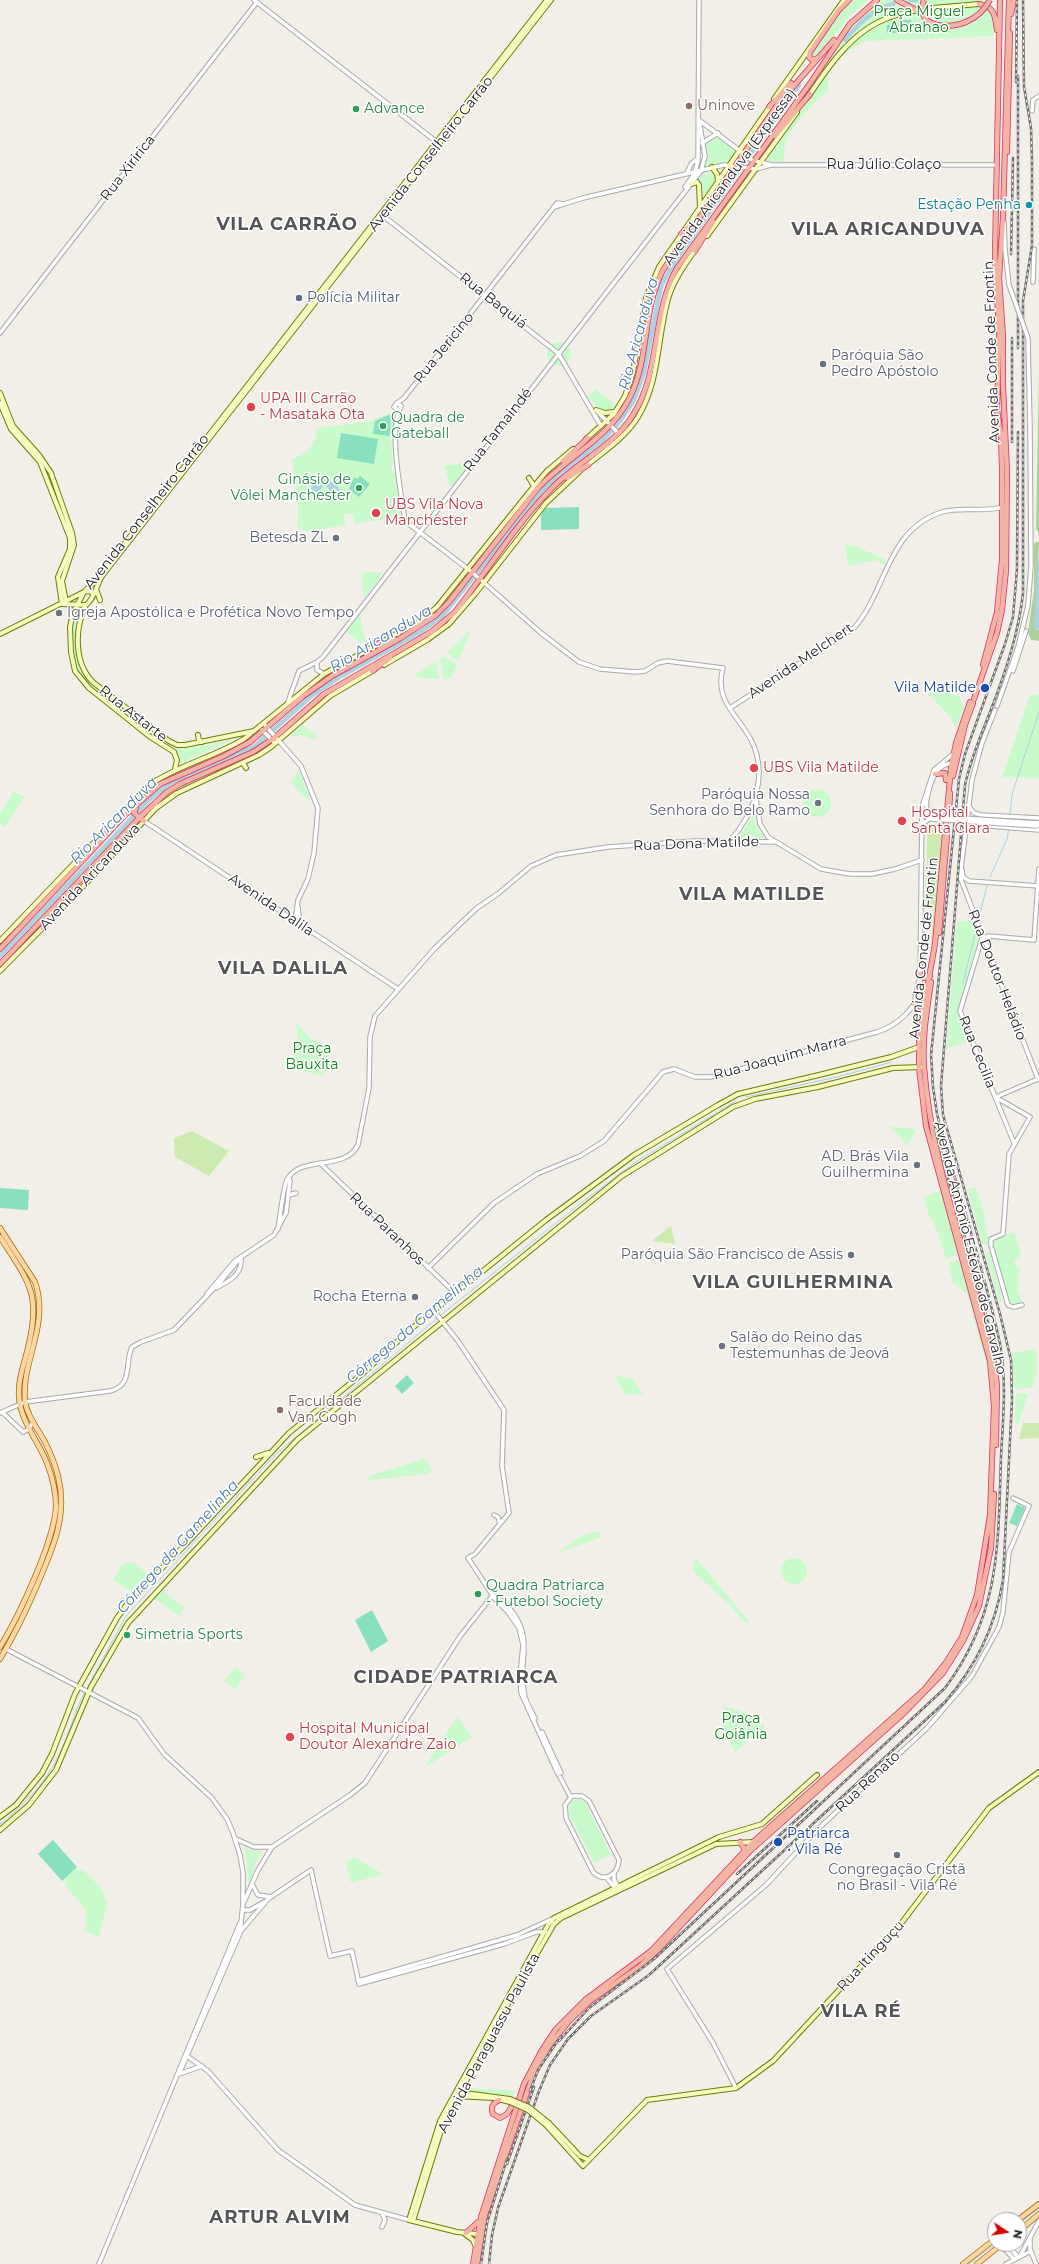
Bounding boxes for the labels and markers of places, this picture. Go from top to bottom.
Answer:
place label: Uninove [697,98,755,114]
place label: Advance [364,101,425,117]
marker: Uninove [684,101,694,111]
marker: Advance [351,104,361,114]
place label: Estação Penha [917,197,1021,213]
marker: Estação Penha [1024,200,1034,210]
place label: Polícia Militar [307,290,400,306]
marker: Polícia Militar [294,293,304,303]
place label: Paróquia São Pedro Apóstolo [831,348,939,380]
marker: Paróquia São Pedro Apóstolo [818,359,828,369]
place label: UPA III Carrão - Masataka Ota [260,391,365,424]
marker: UPA III Carrão - Masataka Ota [245,401,257,413]
place label: Quadra de Gateball [391,410,465,442]
marker: Quadra de Gateball [378,421,388,431]
place label: Ginásio de Vôlei Manchester [230,472,351,504]
marker: Ginásio de Vôlei Manchester [354,483,364,493]
place label: UBS Vila Nova Manchester [385,497,483,530]
marker: UBS Vila Nova Manchester [370,507,382,519]
place label: Betesda ZL [250,530,328,546]
marker: Betesda ZL [331,533,341,543]
place label: Igreja Apostólica e Profética Novo Tempo [67,605,354,621]
marker: Igreja Apostólica e Profética Novo Tempo [54,608,64,618]
place label: Vila Matilde [894,680,976,696]
marker: Vila Matilde [979,682,991,694]
place label: UBS Vila Matilde [763,760,879,776]
marker: UBS Vila Matilde [748,762,760,774]
place label: Paróquia Nossa Senhora do Belo Ramo [649,787,810,820]
marker: Paróquia Nossa Senhora do Belo Ramo [813,798,823,808]
place label: Hospital Santa Clara [911,805,990,838]
marker: Hospital Santa Clara [896,815,908,827]
place label: AD. Brás Vila Guilhermina [821,1149,909,1182]
marker: AD. Brás Vila Guilhermina [912,1160,922,1170]
place label: Paróquia São Francisco de Assis [621,1247,843,1263]
marker: Paróquia São Francisco de Assis [846,1250,856,1260]
place label: Rocha Eterna [313,1289,407,1305]
marker: Rocha Eterna [410,1292,420,1302]
place label: Salão do Reino das Testemunhas de Jeová [730,1330,890,1362]
marker: Salão do Reino das Testemunhas de Jeová [717,1341,727,1351]
place label: Faculdade Van Gogh [288,1394,362,1426]
marker: Faculdade Van Gogh [275,1405,285,1415]
place label: Quadra Patriarca - Futebol Society [486,1578,605,1610]
marker: Quadra Patriarca - Futebol Society [473,1589,483,1599]
place label: Simetria Sports [135,1627,243,1643]
marker: Simetria Sports [122,1630,132,1640]
place label: Hospital Municipal Doutor Alexandre Zaio [299,1721,456,1754]
marker: Hospital Municipal Doutor Alexandre Zaio [284,1731,296,1743]
place label: Patriarca • Vila Ré [787,1826,850,1858]
marker: Patriarca • Vila Ré [772,1836,784,1848]
marker: Congregação Cristã no Brasil - Vila Ré [892,1850,902,1860]
place label: Congregação Cristã no Brasil - Vila Ré [828,1862,966,1894]

